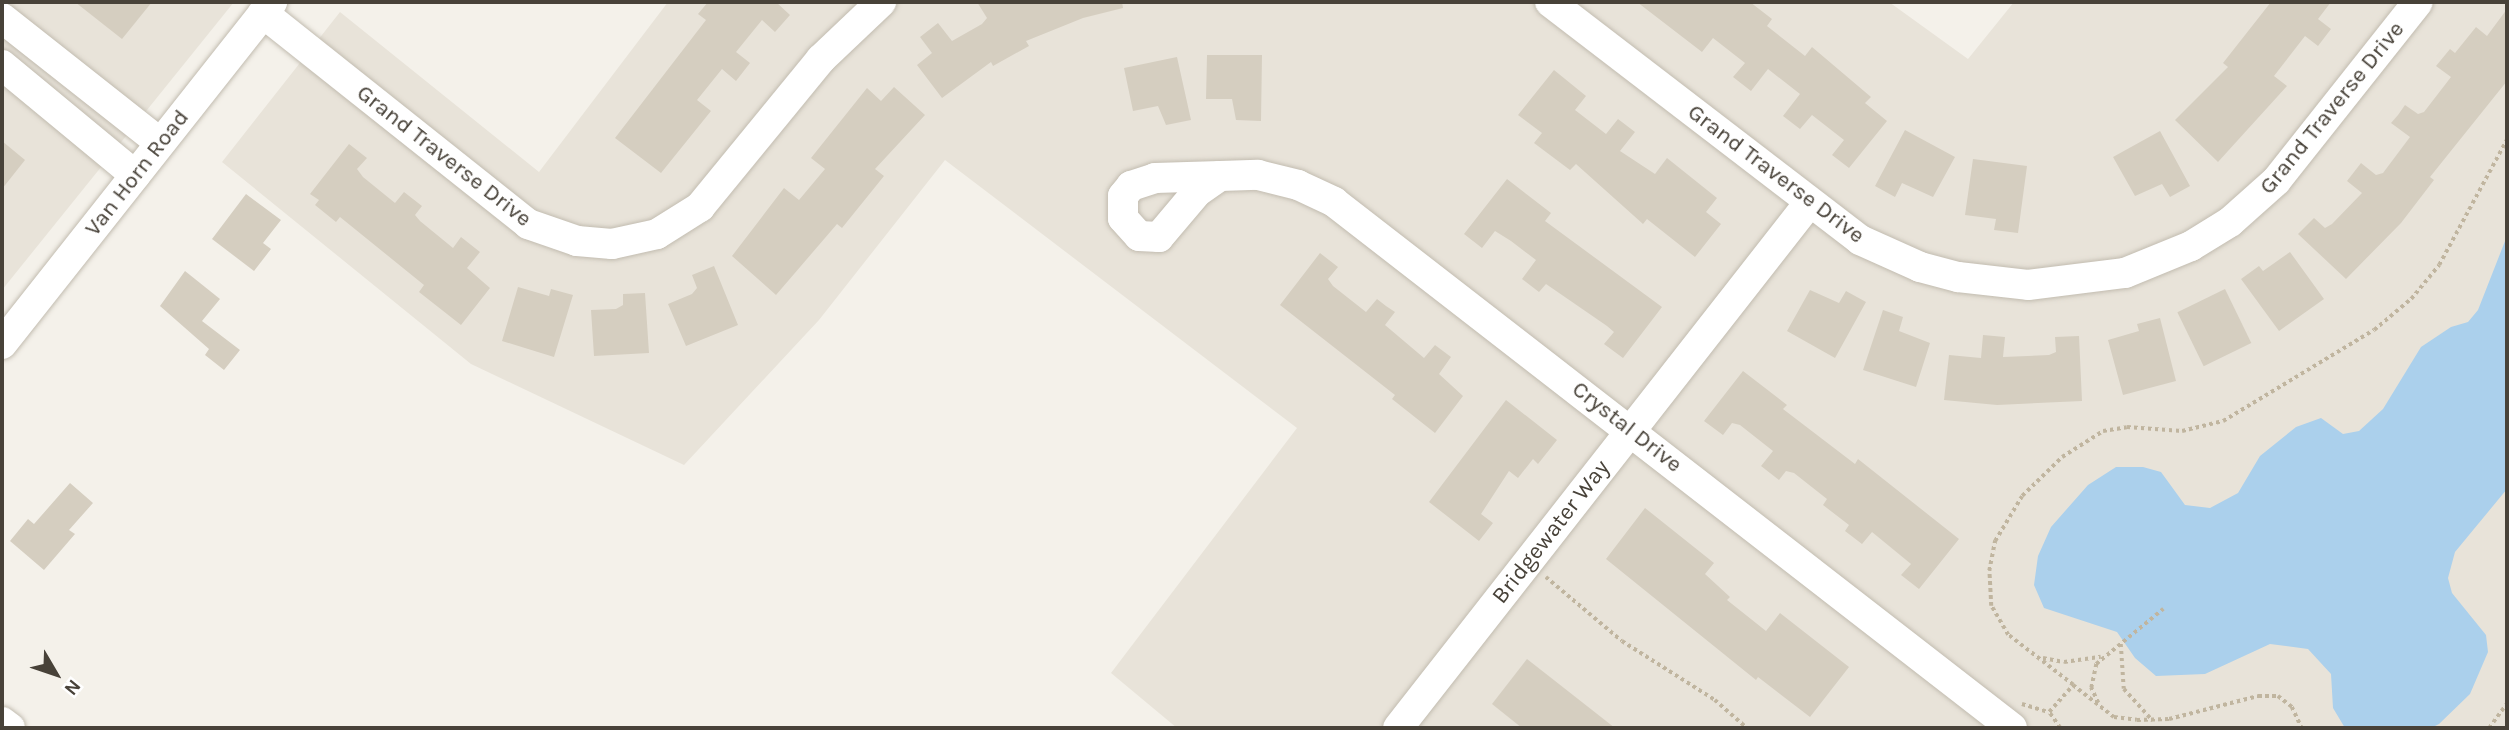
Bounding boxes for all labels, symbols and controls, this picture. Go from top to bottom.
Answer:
street label: Grand Traverse Drive [2254,16,2410,200]
street label: Grand Traverse Drive [351,79,537,233]
street label: Grand Traverse Drive [1682,98,1870,250]
street label: Van Horn Road [79,104,195,242]
street label: Crystal Drive [1566,375,1688,479]
street label: Bridgewater Way [1486,455,1616,609]
north arrow [21,639,91,709]
text: N [59,675,85,699]

